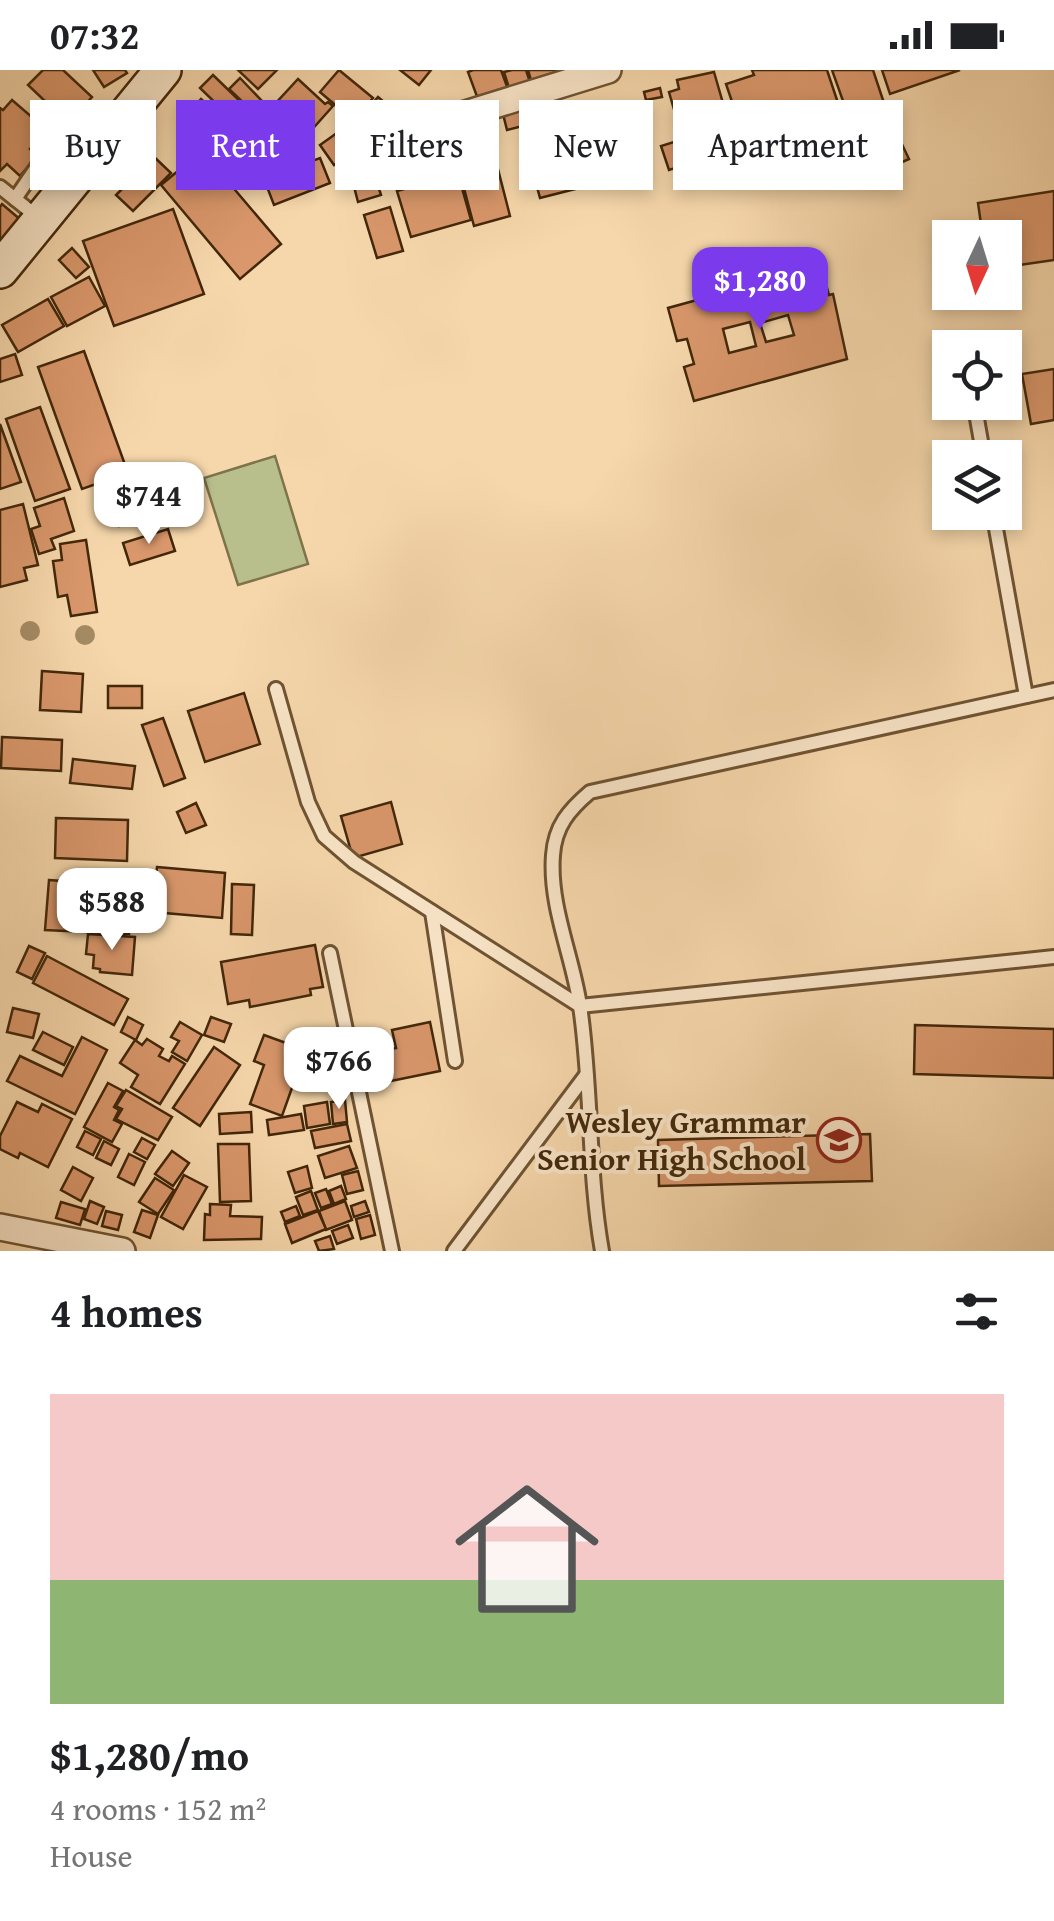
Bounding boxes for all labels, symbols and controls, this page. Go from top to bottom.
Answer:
text: 07:32 [50,7,140,63]
chip: Buy [30,100,156,190]
chip: Rent [176,100,315,190]
chip: Filters [335,100,499,190]
chip: New [519,100,653,190]
chip: Apartment [673,100,903,190]
north arrow [932,220,1022,310]
map controls [932,220,1022,530]
pin: $1,280 [679,247,841,332]
text: $1,280 [714,256,806,303]
button: locate [932,330,1022,420]
button: layers [932,440,1022,530]
pin: $744 [90,462,208,547]
text: $744 [116,471,182,518]
pin: $588 [53,868,171,953]
text: $588 [79,877,145,924]
pin: $766 [280,1027,398,1112]
text: $766 [306,1036,372,1083]
place label: Wesley Grammar Senior High School [537,1098,806,1182]
school or university icon: Wesley Grammar Senior High School [816,1117,862,1163]
text: 4 homes [50,1281,203,1342]
icon: filters [949,1284,1004,1339]
icon: home [437,1459,617,1639]
text: $1,280/mo [50,1724,249,1785]
text: 4 rooms · 152 m² [50,1785,266,1832]
text: House [50,1832,133,1879]

